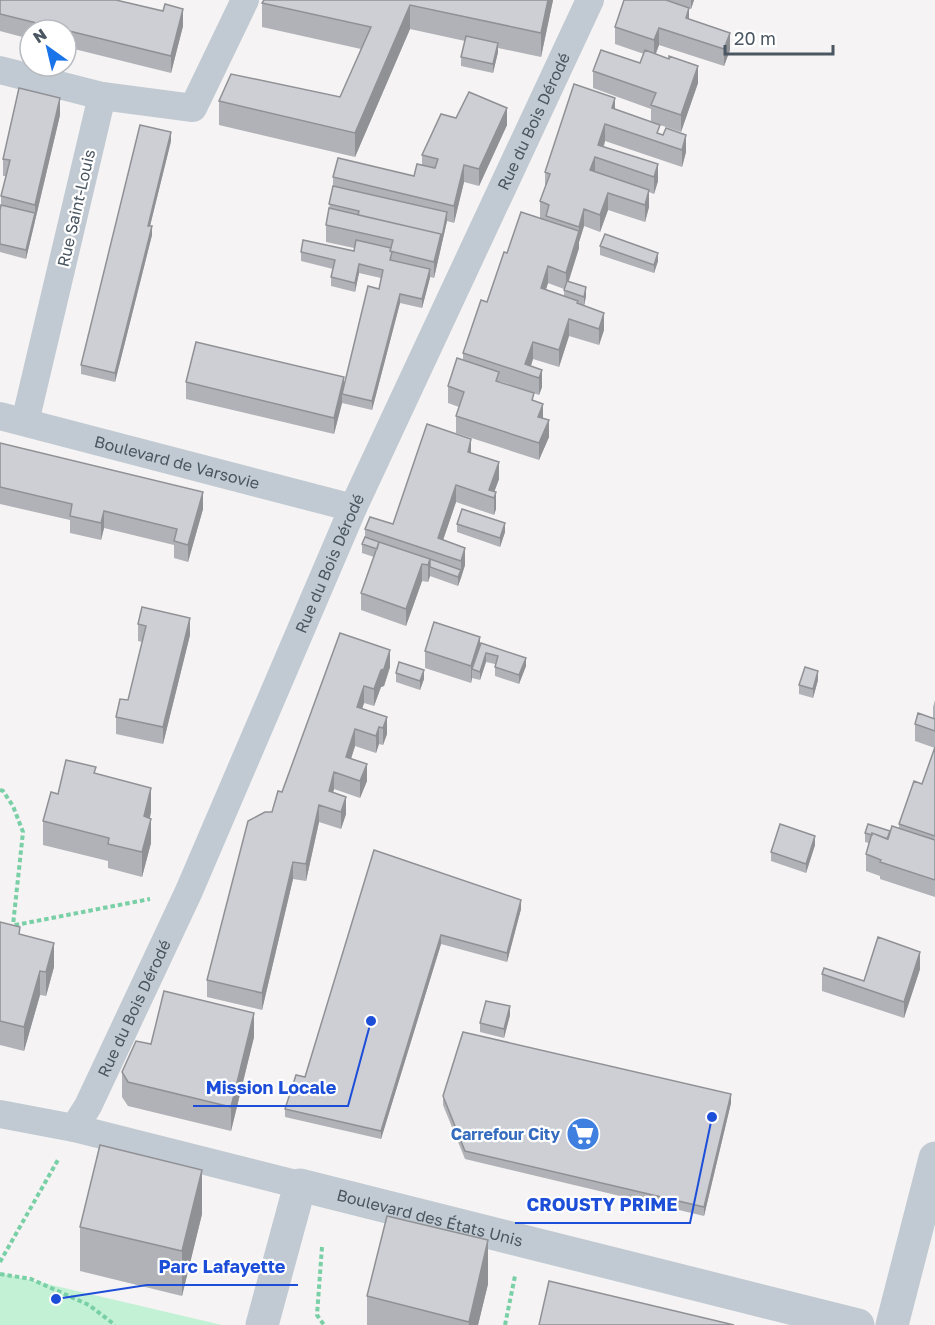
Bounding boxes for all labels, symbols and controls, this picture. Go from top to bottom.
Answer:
north arrow [18,18,78,78]
scale bar [725,18,833,56]
text: N [29,24,50,47]
text: 20 m [734,27,776,49]
street label: Rue du Bois Dérodé [493,49,574,193]
street label: Rue Saint-Louis [53,147,99,269]
street label: Boulevard de Varsovie [92,431,262,493]
street label: Rue du Bois Dérodé [291,491,368,636]
street label: Rue du Bois Dérodé [93,936,175,1080]
callout: Mission Locale [193,1070,348,1106]
text: Mission Locale [206,1076,337,1098]
supermarket icon: Carrefour City [565,1116,601,1152]
place label: Carrefour City [451,1124,560,1144]
street label: Boulevard des États Unis [335,1185,525,1251]
callout: CROUSTY PRIME [515,1187,690,1223]
text: CROUSTY PRIME [526,1193,678,1215]
callout: Parc Lafayette [147,1249,298,1285]
text: Parc Lafayette [159,1255,286,1277]

